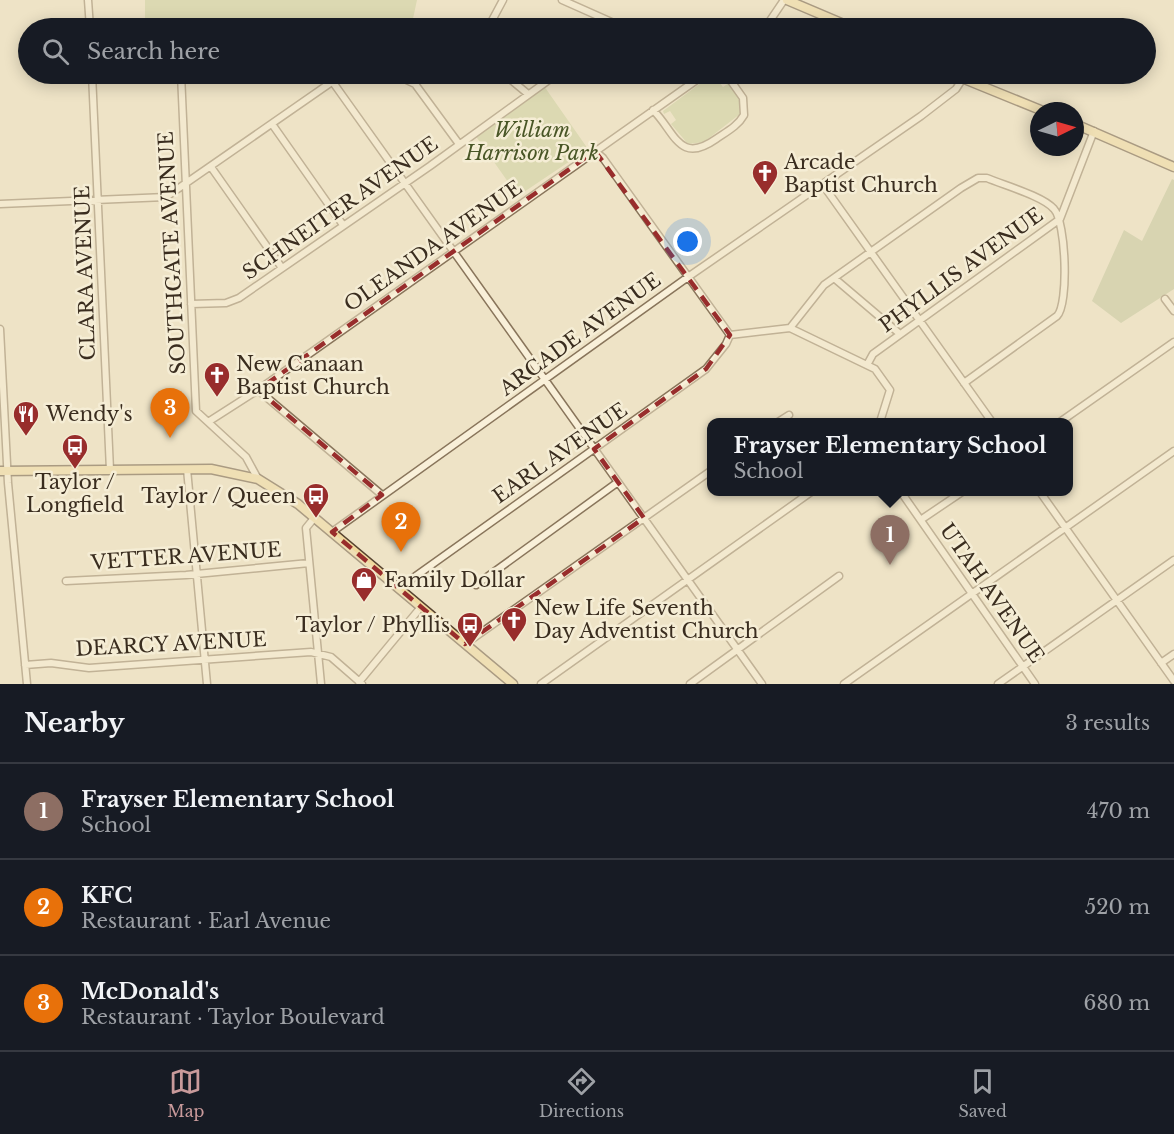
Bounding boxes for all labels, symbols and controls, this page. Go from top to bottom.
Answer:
search box [18,18,1156,84]
icon: search [39,35,72,68]
text: Search here [87,38,220,65]
north arrow [1030,102,1084,156]
park label: William Harrison Park [464,118,599,165]
street label: SOUTHGATE AVENUE [154,131,190,375]
street label: SCHNEITER AVENUE [238,131,442,285]
place label: Arcade Baptist Church [783,150,938,197]
church icon: Arcade Baptist Church [750,158,780,196]
street label: OLEANDA AVENUE [339,175,527,317]
street label: CLARA AVENUE [70,185,100,361]
street label: PHYLLIS AVENUE [875,203,1047,337]
your location [673,227,702,256]
street label: ARCADE AVENUE [494,268,665,401]
place label: New Canaan Baptist Church [236,352,390,399]
church icon: New Canaan Baptist Church [202,360,232,398]
pin: 3 [150,388,190,438]
street label: EARL AVENUE [488,398,632,508]
restaurant icon: Wendy's [11,399,41,437]
place label: Wendy's [45,402,132,426]
popup [707,418,1073,496]
bus stop icon: Taylor / Longfield [60,432,90,470]
text: Frayser Elementary School [733,432,1047,459]
text: School [733,459,803,483]
place label: Taylor / Longfield [26,470,124,517]
bus stop icon: Taylor / Queen [301,481,331,519]
place label: Taylor / Queen [141,484,296,508]
pin: 2 [382,502,420,552]
pin: 1 [870,516,910,565]
street label: UTAH AVENUE [935,519,1049,667]
street label: VETTER AVENUE [89,537,282,575]
shop icon: Family Dollar [349,565,379,603]
place label: Family Dollar [384,568,525,592]
place label: New Life Seventh Day Adventist Church [534,596,759,643]
church icon: New Life Seventh Day Adventist Church [499,605,529,643]
bus stop icon: Taylor / Phyllis [455,610,485,648]
place label: Taylor / Phyllis [296,613,450,637]
street label: DEARCY AVENUE [75,627,267,661]
text: Nearby [24,707,125,739]
text: 3 results [1066,711,1150,735]
text: Frayser Elementary School [81,786,394,813]
text: 1 [39,799,48,823]
text: 470 m [1087,799,1150,823]
text: School [81,813,151,837]
text: KFC [81,882,132,909]
text: 2 [37,895,50,919]
text: 520 m [1085,895,1150,919]
text: Restaurant · Earl Avenue [81,909,331,933]
text: McDonald's [81,978,219,1005]
text: 3 [37,991,50,1015]
text: 680 m [1084,991,1150,1015]
text: Restaurant · Taylor Boulevard [81,1005,385,1029]
tab: Map [167,1065,204,1121]
tab: Directions [539,1065,624,1121]
tab: Saved [958,1065,1007,1121]

